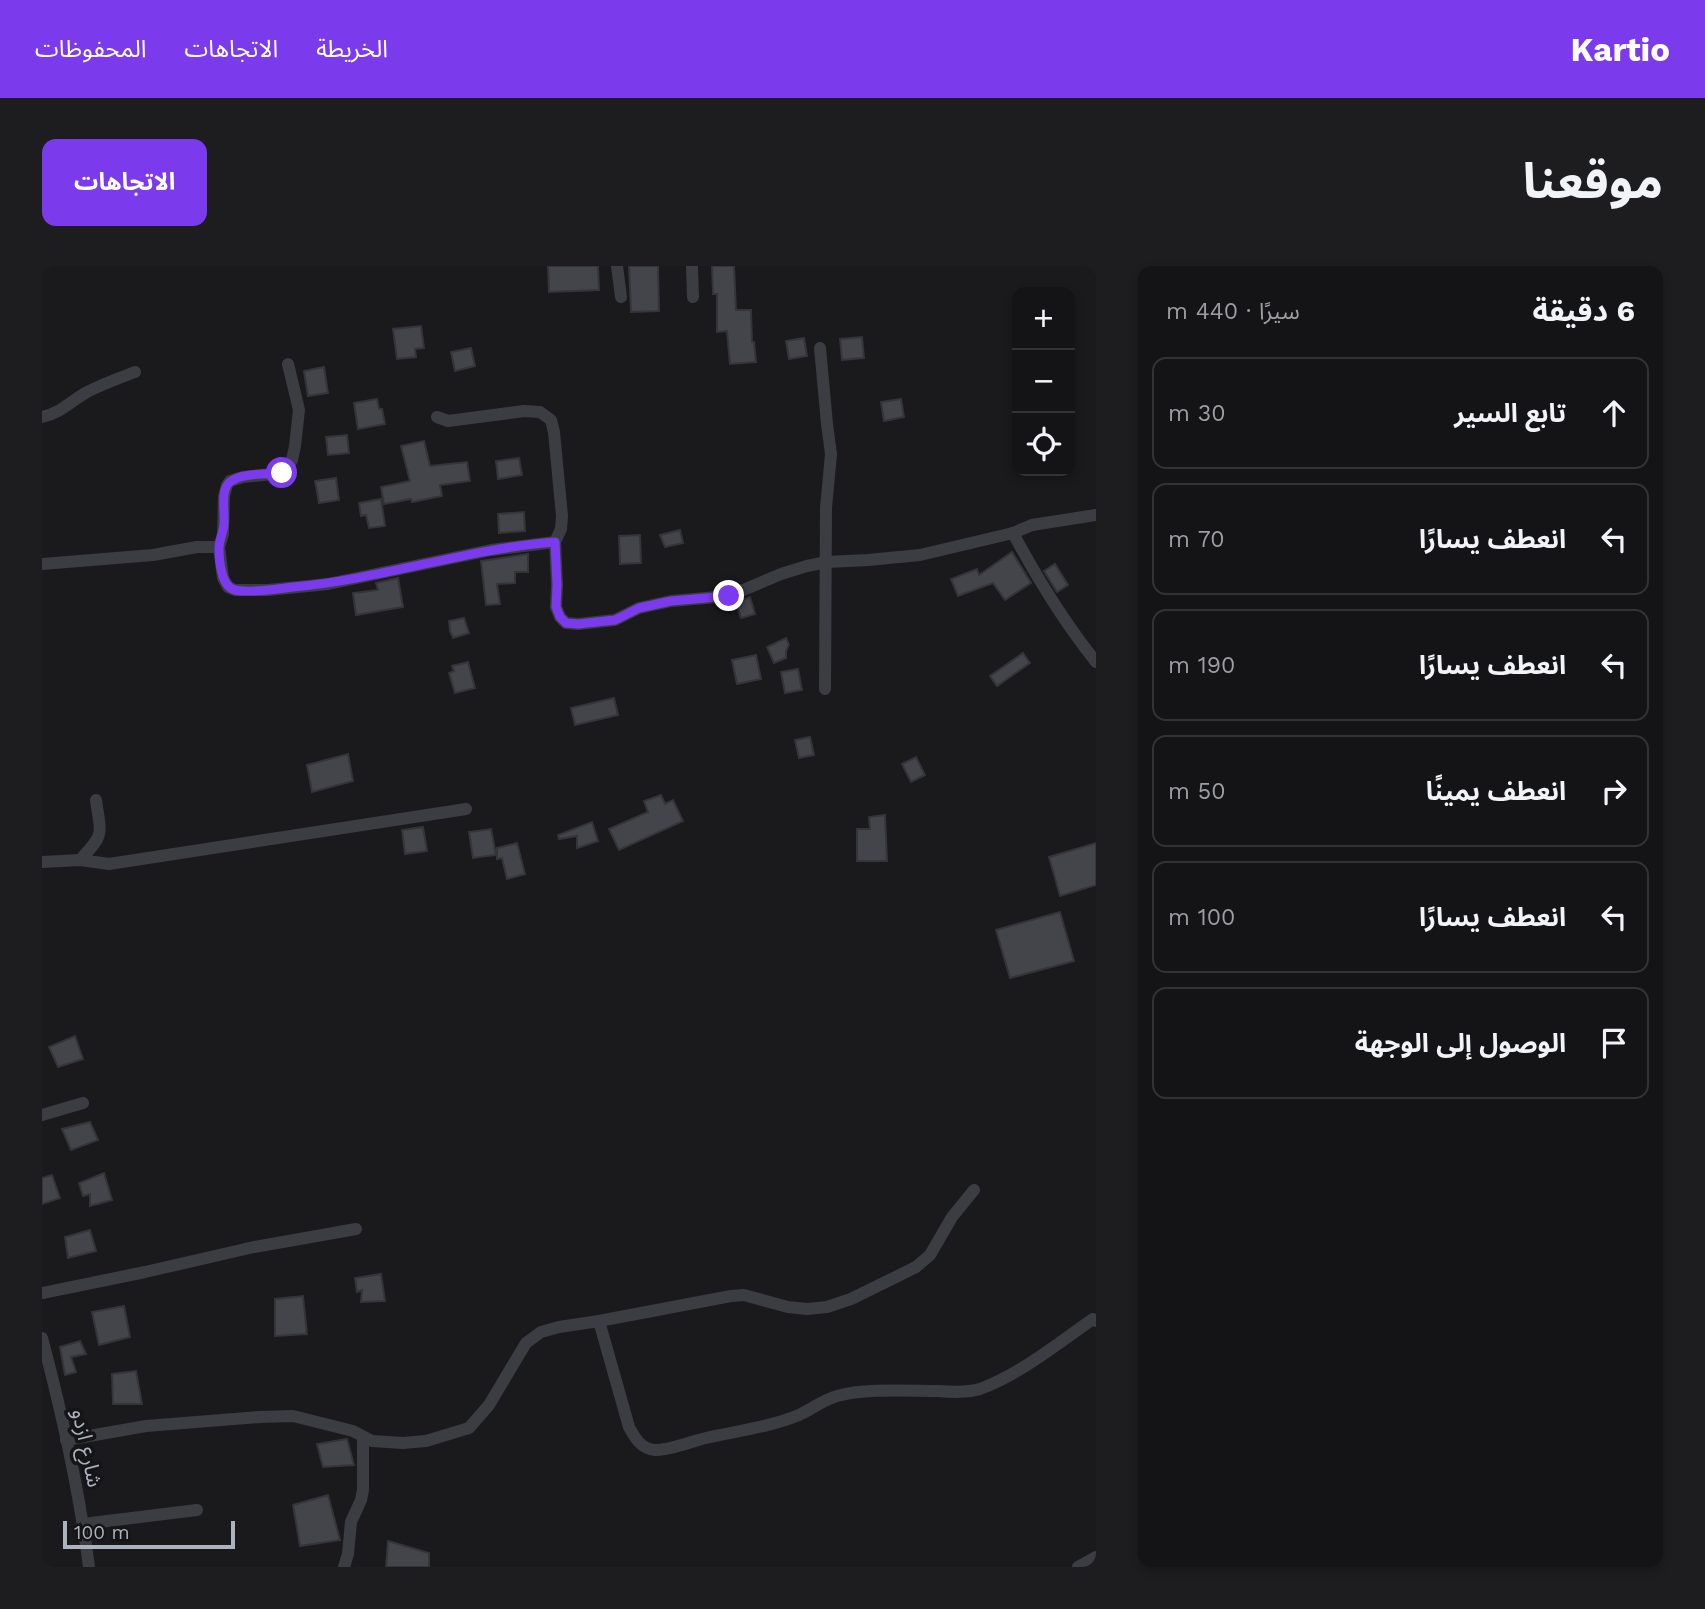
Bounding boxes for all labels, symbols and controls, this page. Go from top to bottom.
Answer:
text: Kartio [1571,30,1670,69]
text: المحفوظات [35,35,146,63]
text: الاتجاهات [184,35,278,63]
text: الخريطة [316,35,388,63]
button: الاتجاهات [42,139,207,226]
text: موقعنا [1523,152,1663,210]
map controls [1012,287,1075,476]
button: + [1012,287,1075,350]
text: 6 دقيقة [1532,293,1635,328]
text: سيرًا · 440 m [1166,298,1300,325]
button: − [1012,350,1075,413]
icon: ahead [1595,394,1633,432]
text: تابع السير [1454,398,1566,428]
text: 30 m [1168,400,1225,427]
button: locate [1012,413,1075,476]
route start [266,457,297,488]
icon: left [1595,520,1633,558]
text: انعطف يسارًا [1419,524,1566,554]
text: 70 m [1168,526,1225,553]
route end [713,580,744,611]
icon: left [1595,646,1633,684]
text: انعطف يسارًا [1419,650,1566,680]
text: 190 m [1168,652,1235,679]
icon: right [1595,772,1633,810]
text: انعطف يمينًا [1426,776,1566,806]
text: 50 m [1168,778,1225,805]
icon: left [1595,898,1633,936]
text: انعطف يسارًا [1419,902,1566,932]
text: 100 m [1168,904,1235,931]
icon: arrive [1595,1024,1633,1062]
text: الوصول إلى الوجهة [1355,1028,1566,1058]
street label: شارع ازدو [64,1406,108,1490]
scale bar [63,1518,234,1550]
text: 100 m [74,1521,130,1544]

